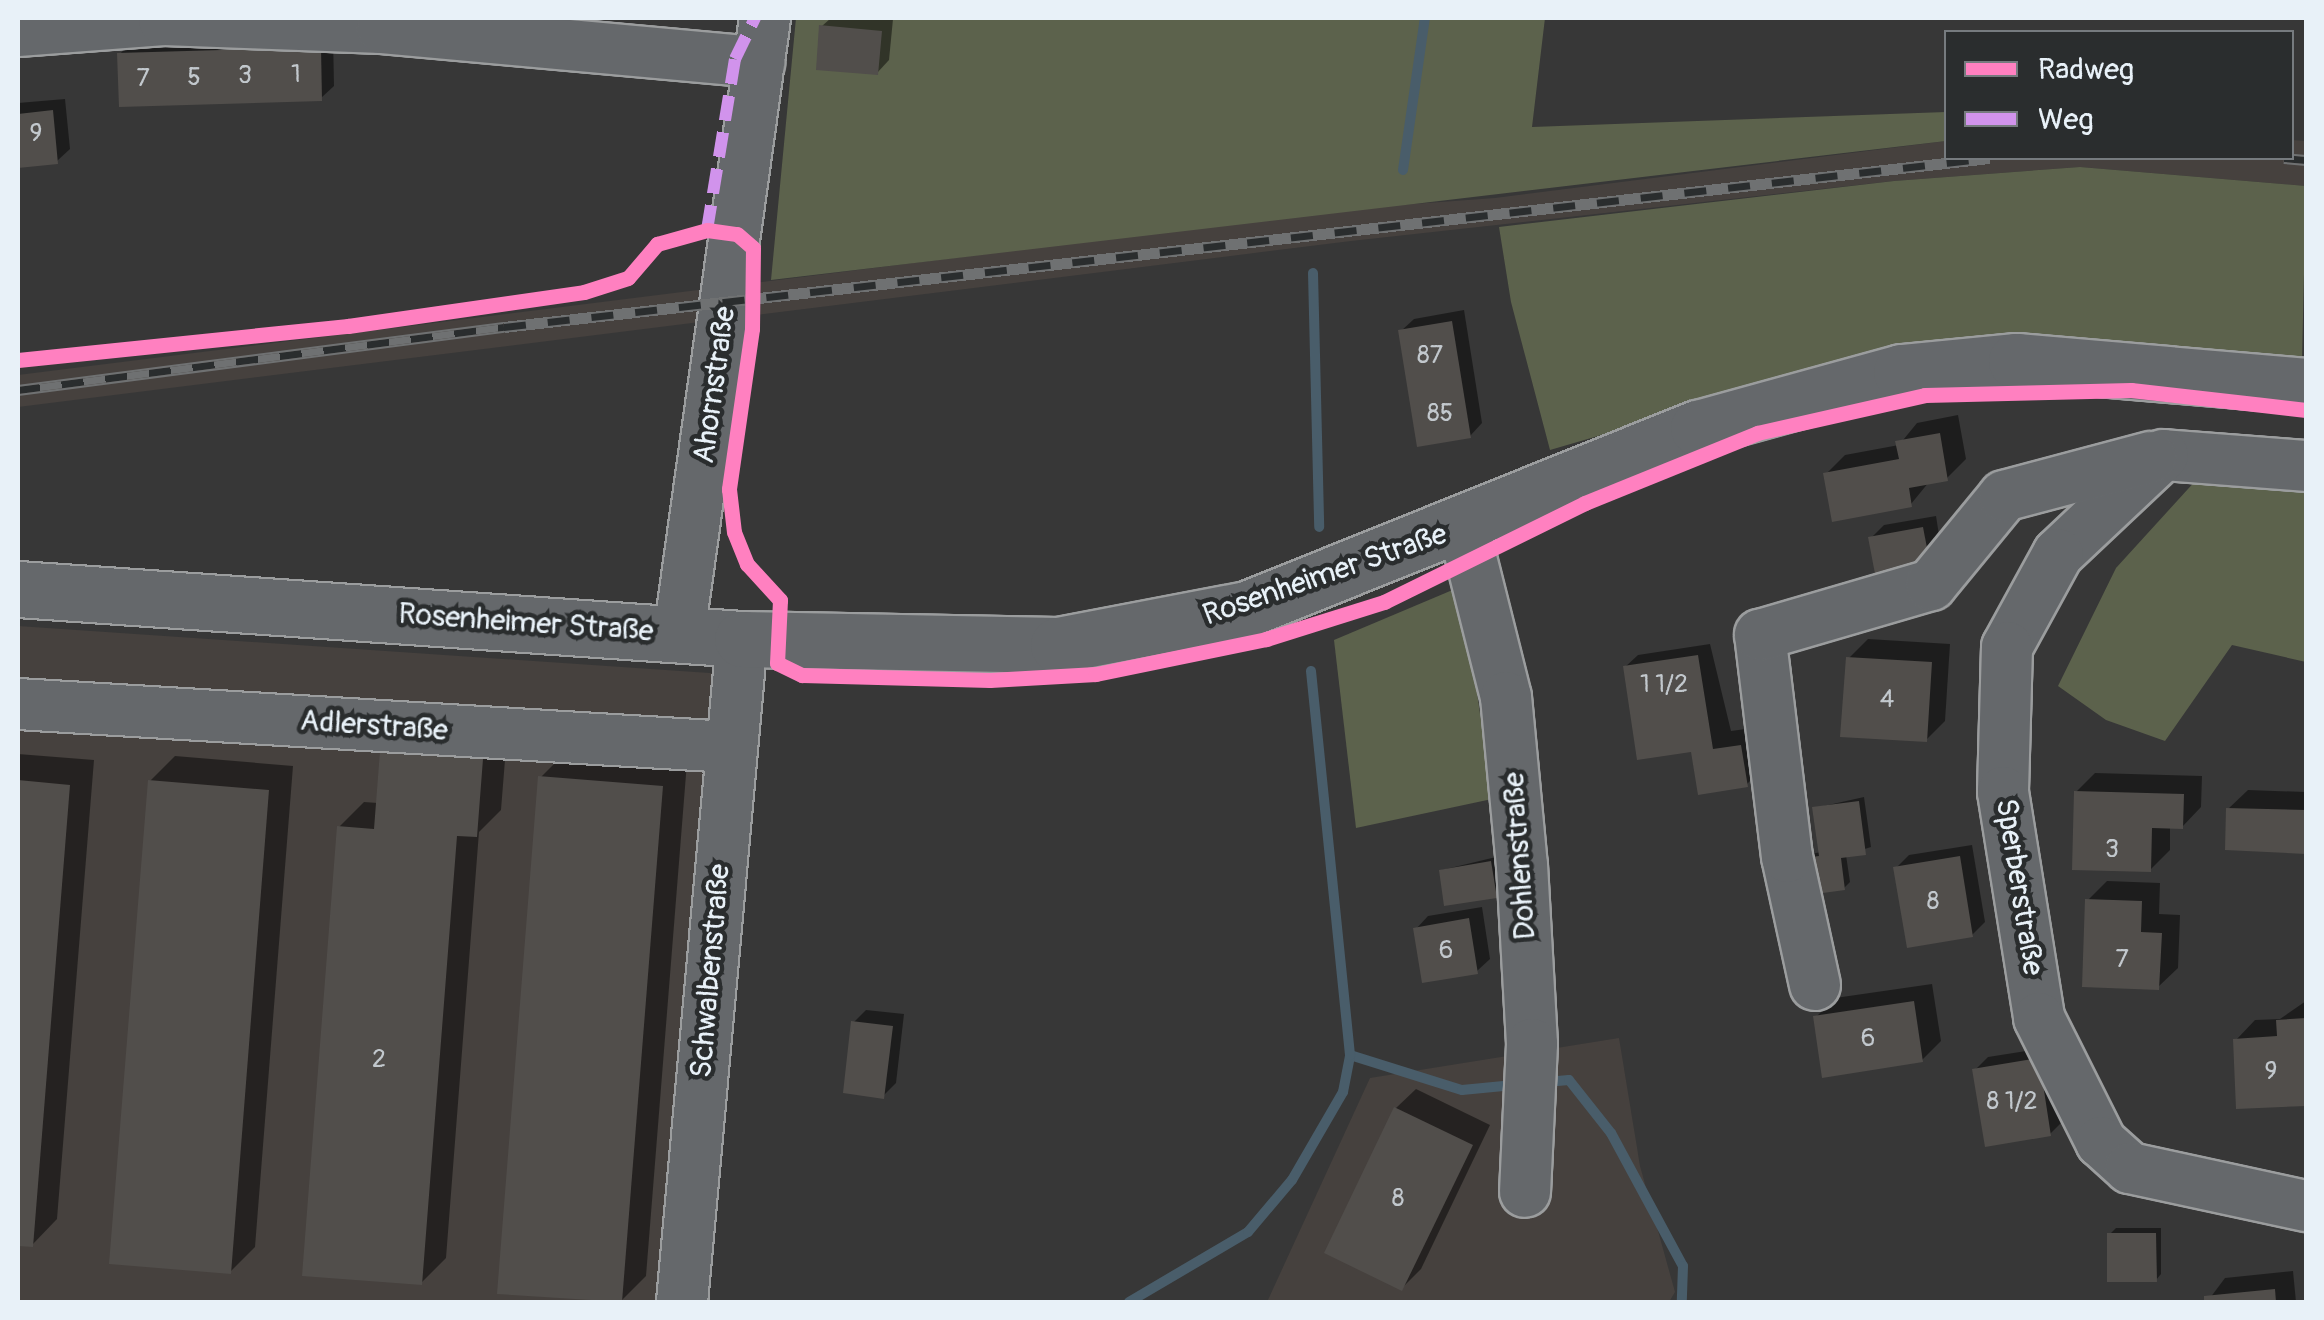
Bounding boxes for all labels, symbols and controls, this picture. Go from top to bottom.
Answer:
legend [1944,30,2294,160]
text: Radweg [2038,51,2134,88]
house number: 1 [291,60,301,90]
house number: 3 [238,61,252,91]
house number: 5 [187,63,201,93]
house number: 7 [136,64,150,94]
text: Weg [2038,101,2094,138]
house number: 9 [30,119,42,149]
street label: Ahornstraße [686,304,744,466]
house number: 87 [1417,341,1443,371]
house number: 85 [1427,399,1453,429]
street label: Rosenheimer Straße [1198,516,1452,634]
street label: Rosenheimer Straße [397,596,655,650]
house number: 1 1/2 [1640,670,1688,700]
house number: 4 [1880,685,1894,715]
street label: Adlerstraße [299,703,449,749]
street label: Dohlenstraße [1496,771,1544,941]
street label: Sperberstraße [1987,796,2051,978]
house number: 3 [2105,835,2119,865]
street label: Schwalbenstraße [684,862,738,1080]
house number: 8 [1927,887,1939,917]
house number: 6 [1439,936,1453,966]
house number: 7 [2115,945,2129,975]
house number: 6 [1861,1024,1875,1054]
house number: 2 [372,1045,386,1075]
house number: 9 [2265,1057,2277,1087]
house number: 8 1/2 [1987,1087,2037,1117]
house number: 8 [1392,1184,1404,1214]

